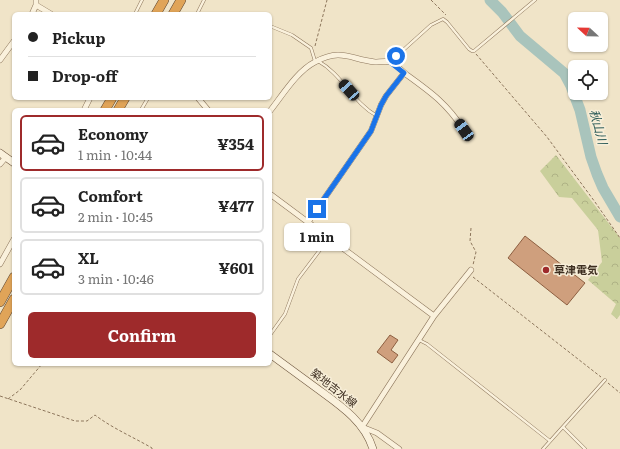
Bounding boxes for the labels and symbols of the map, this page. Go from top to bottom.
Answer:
north arrow [568,12,608,52]
route start [387,47,405,65]
car [337,77,361,103]
water label: 秋山川 [586,107,613,148]
car [452,117,476,143]
route end [308,200,326,218]
callout: 1 min [284,223,350,251]
place label: 草津電気 [554,261,598,277]
marker: 草津電気 [541,265,551,275]
street label: 築地吉水線 [308,364,361,410]

